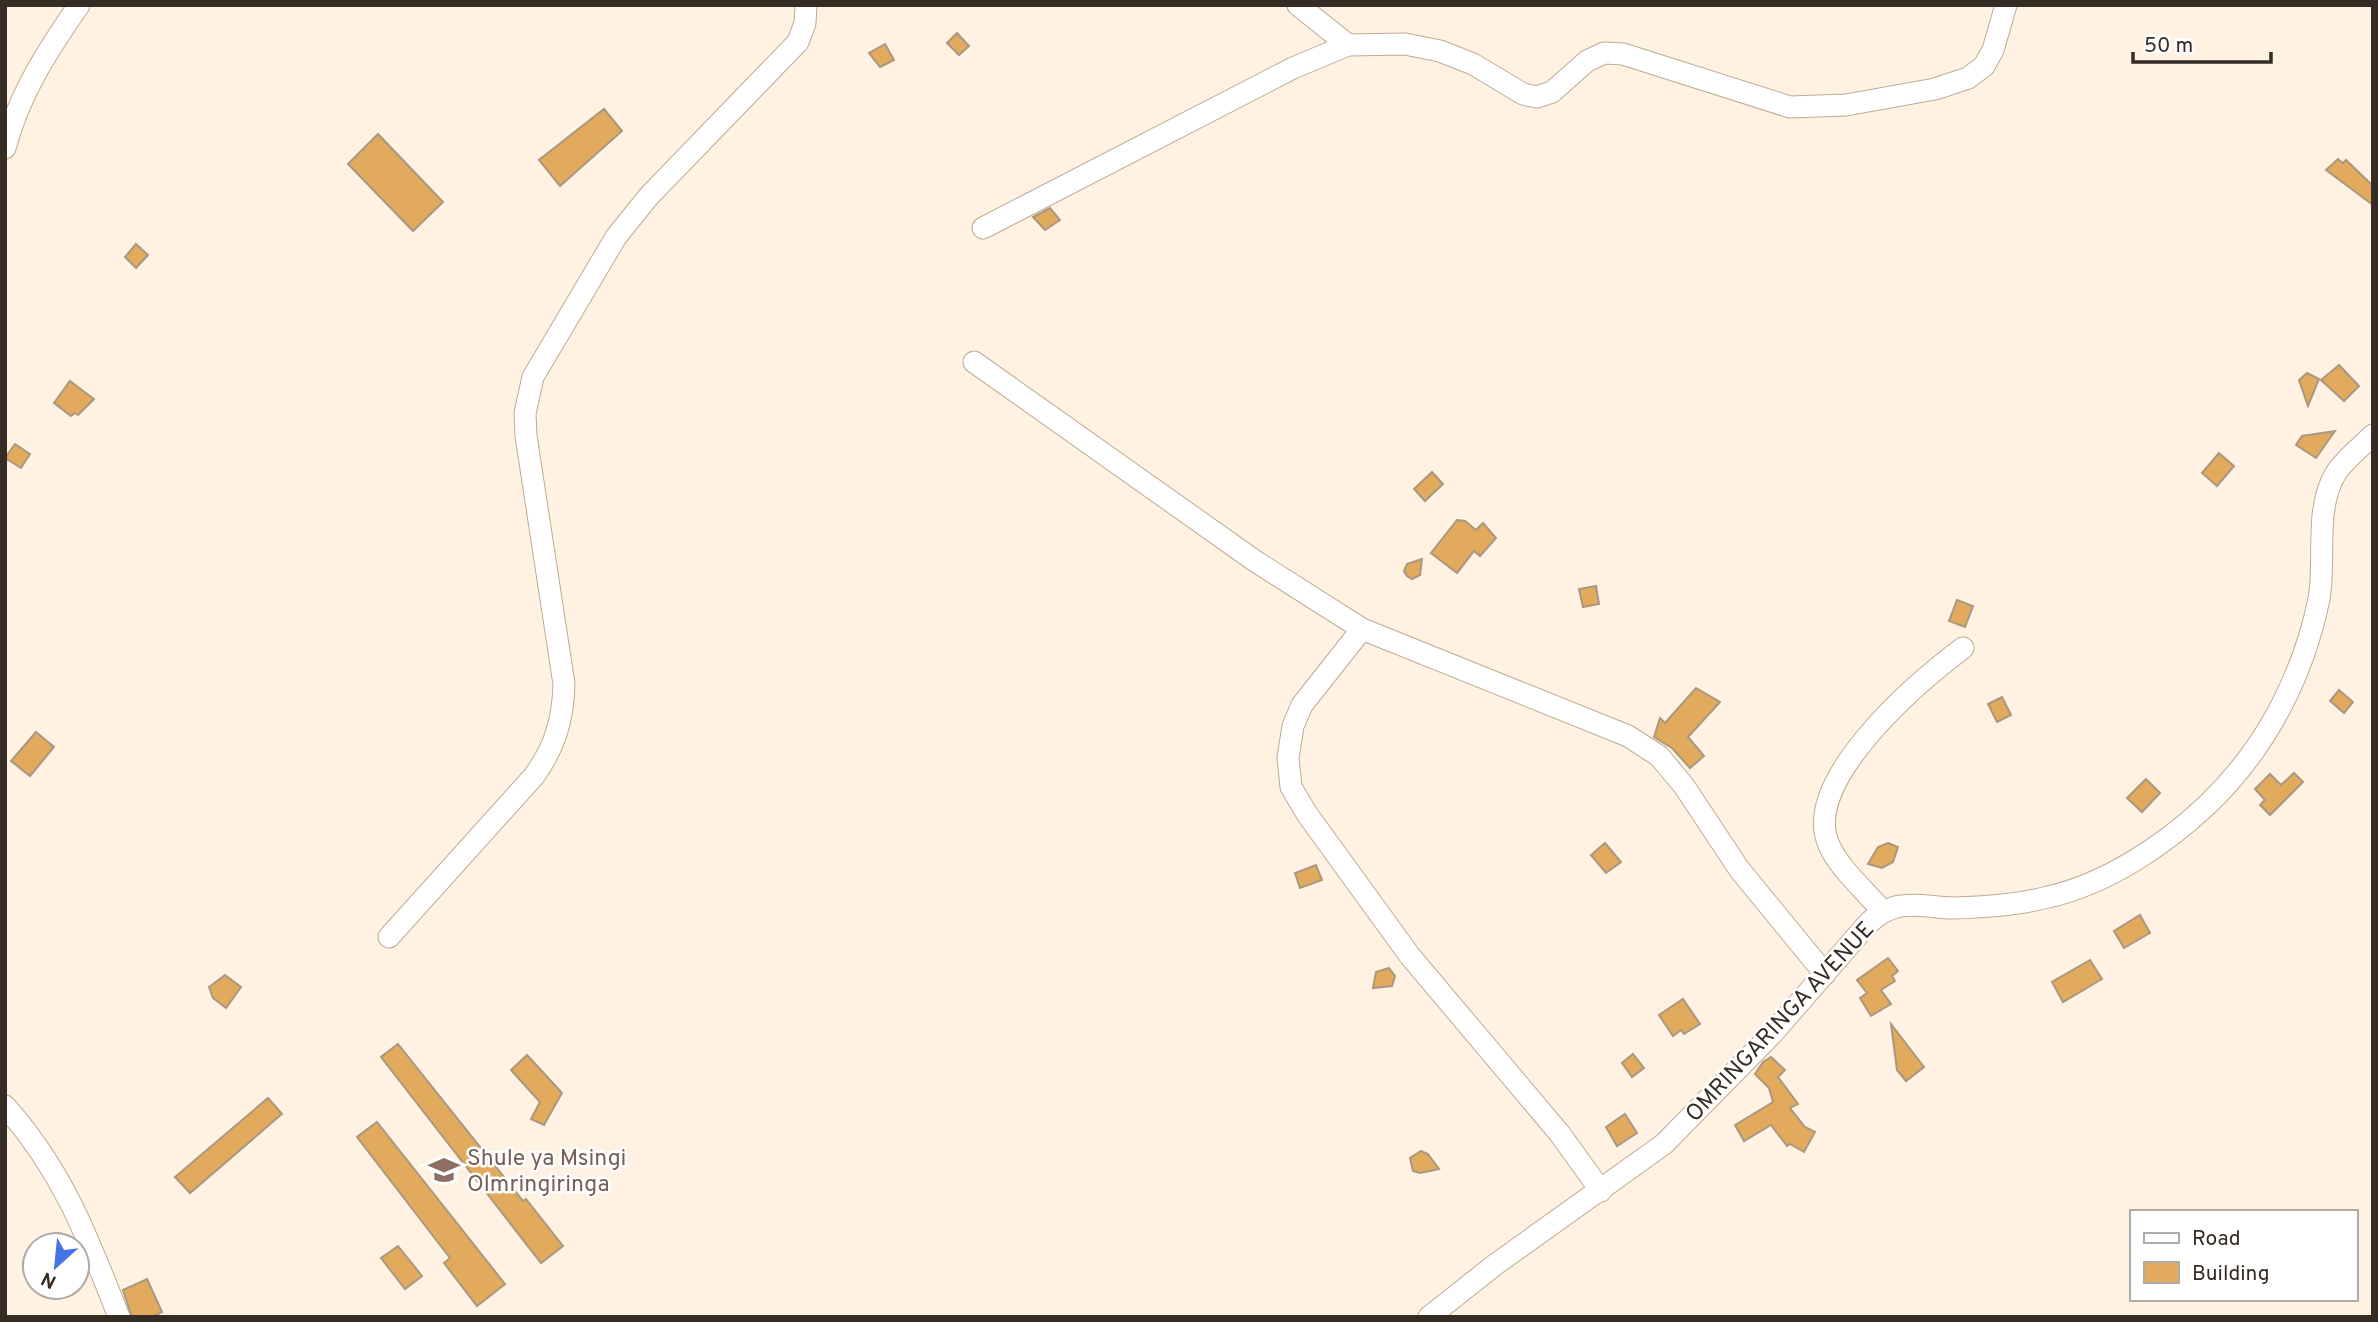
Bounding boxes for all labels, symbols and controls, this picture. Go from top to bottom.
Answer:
scale bar [2133,21,2271,65]
text: 50 m [2144,33,2193,60]
street label: OMRINGARINGA AVENUE [1680,916,1881,1129]
place label: Shule ya Msingi Olmringiringa [467,1145,626,1200]
school or university icon: Shule ya Msingi Olmringiringa [427,1153,461,1187]
legend [2130,1210,2357,1301]
text: Road [2192,1226,2241,1253]
north arrow [21,1231,91,1301]
text: Building [2192,1261,2270,1288]
text: N [38,1266,61,1293]

